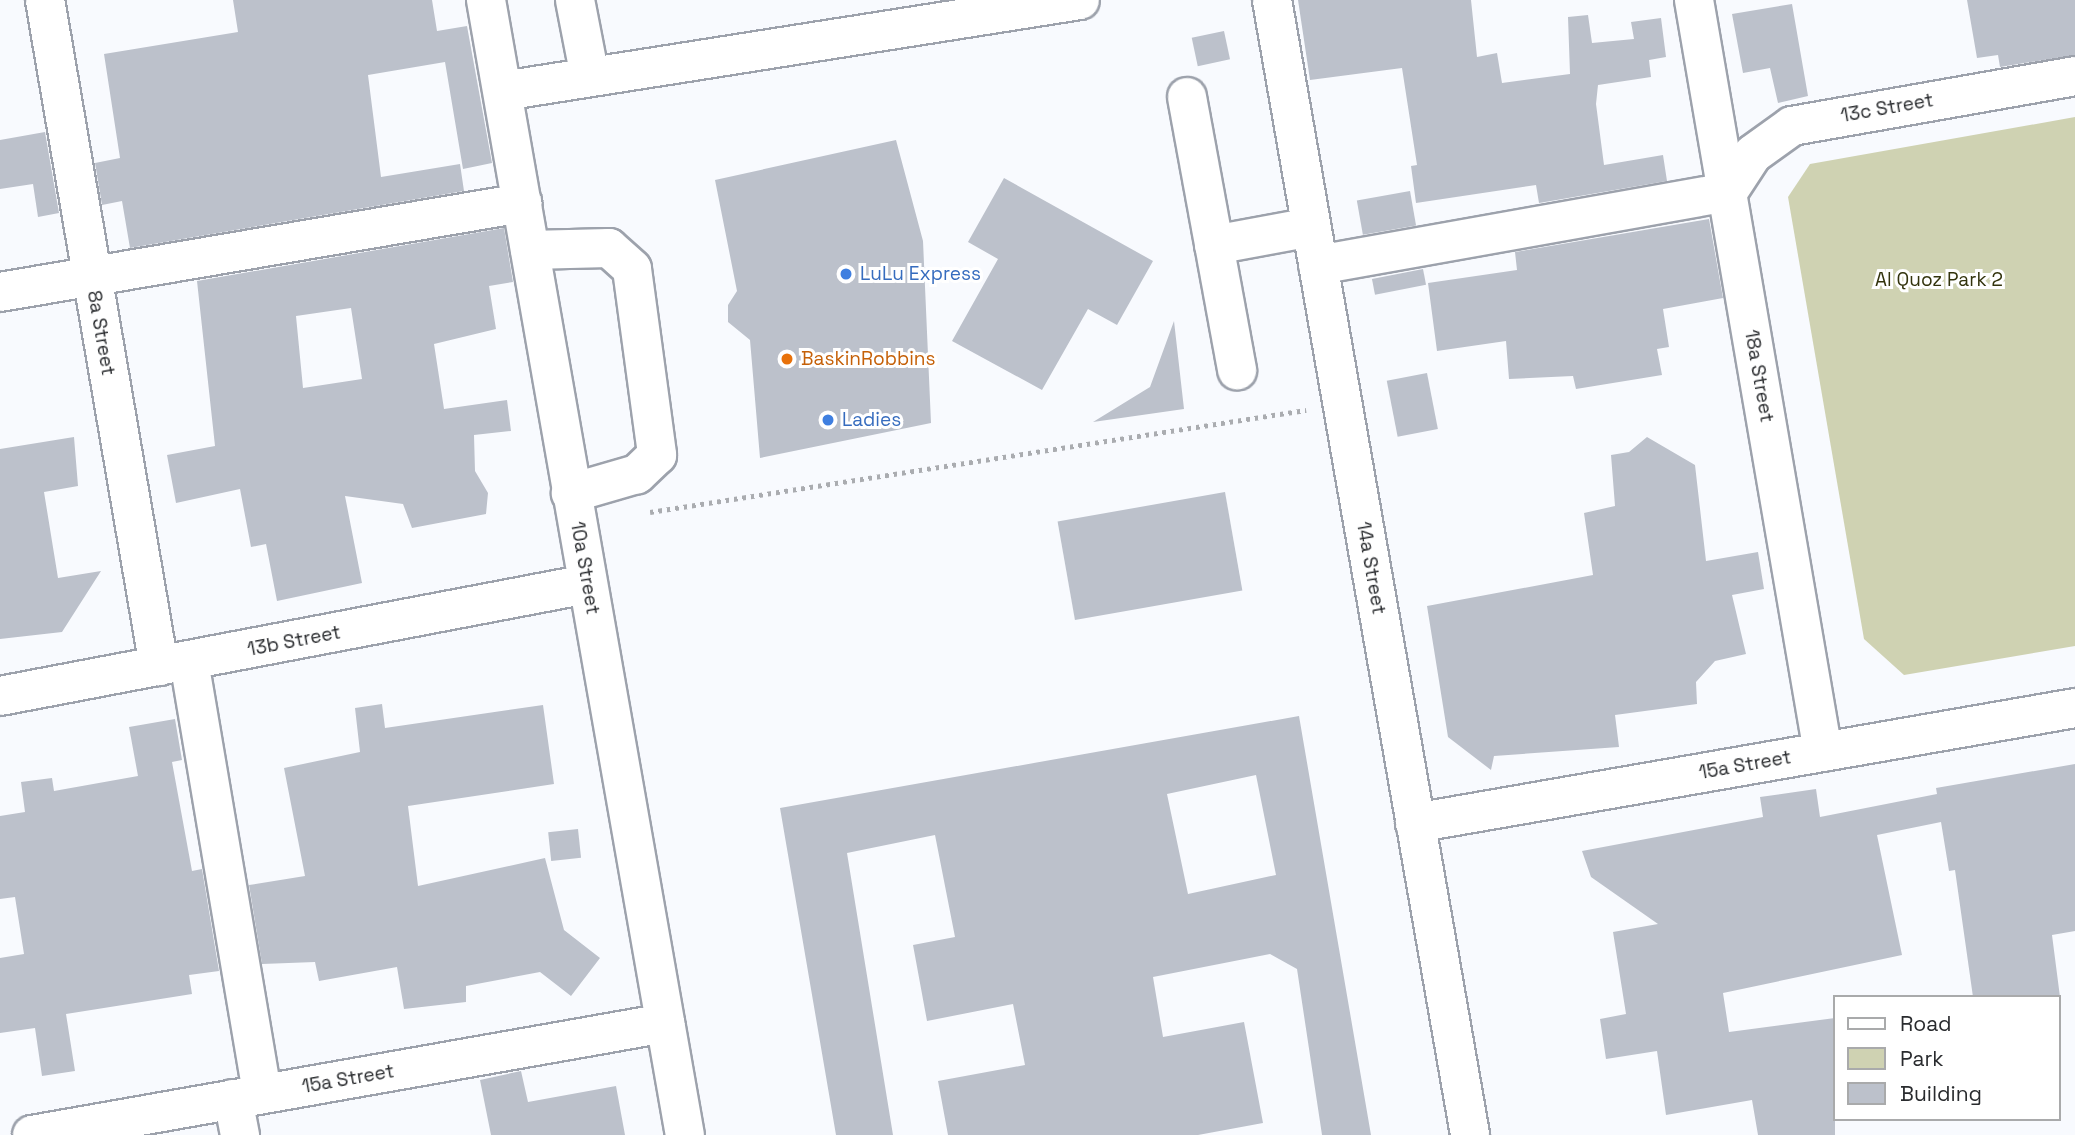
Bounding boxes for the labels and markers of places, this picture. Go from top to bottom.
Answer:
place label: LuLu Express [860,263,981,285]
marker: LuLu Express [838,266,854,282]
place label: BaskinRobbins [801,348,935,370]
marker: BaskinRobbins [779,351,795,367]
place label: Ladies [842,409,901,431]
marker: Ladies [820,412,836,428]

